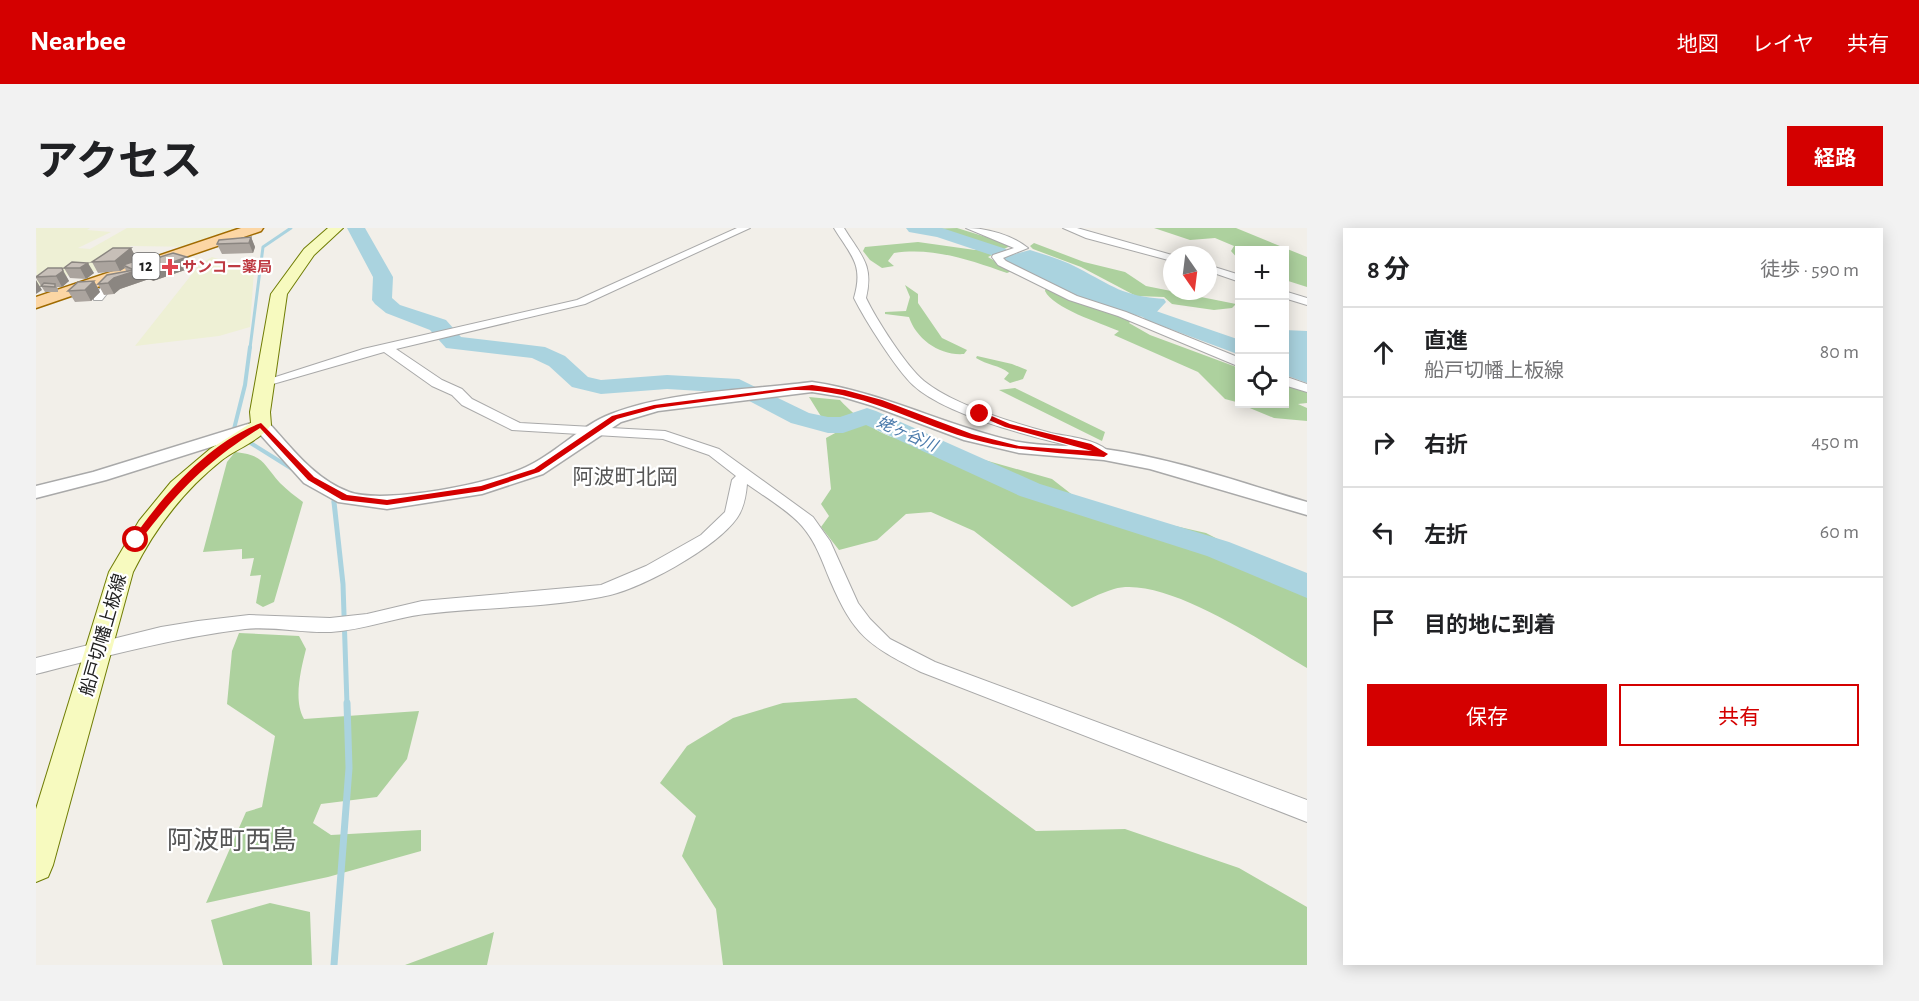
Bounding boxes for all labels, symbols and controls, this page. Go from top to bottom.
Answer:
text: Nearbee [30,28,126,56]
text: 地図 [1677,34,1719,55]
text: レイヤ [1752,34,1814,55]
text: 共有 [1847,34,1889,55]
button: 経路 [1787,126,1883,186]
text: アクセス [36,141,202,183]
north arrow [1163,246,1217,300]
map controls [1235,246,1289,408]
button: + [1235,246,1289,300]
road number: 12 [132,253,160,279]
text: 8 分 [1367,257,1410,283]
place label: サンコー薬局 [182,259,272,275]
marker: サンコー薬局 [163,260,177,274]
text: 徒歩 · 590 m [1760,260,1859,280]
button: − [1235,300,1289,354]
text: 直進 [1424,330,1468,352]
icon: ahead [1367,336,1400,369]
text: 80 m [1820,342,1859,362]
button: locate [1235,354,1289,408]
text: 船戸切幡上板線 [1424,361,1564,381]
route end [966,400,992,426]
water label: 姥ヶ谷川 [875,413,942,455]
icon: right [1367,426,1400,459]
text: 450 m [1811,432,1859,452]
text: 右折 [1424,434,1468,456]
district label: 阿波町北岡 [573,466,678,488]
icon: left [1367,516,1400,549]
text: 60 m [1820,522,1859,542]
text: 左折 [1424,524,1468,546]
route start [122,526,148,552]
street label: 船戸切幡上板線 [76,571,130,698]
icon: arrive [1367,606,1400,639]
text: 目的地に到着 [1424,614,1556,636]
button: 保存 [1367,684,1607,746]
button: 共有 [1619,684,1859,746]
district label: 阿波町西島 [167,826,297,854]

